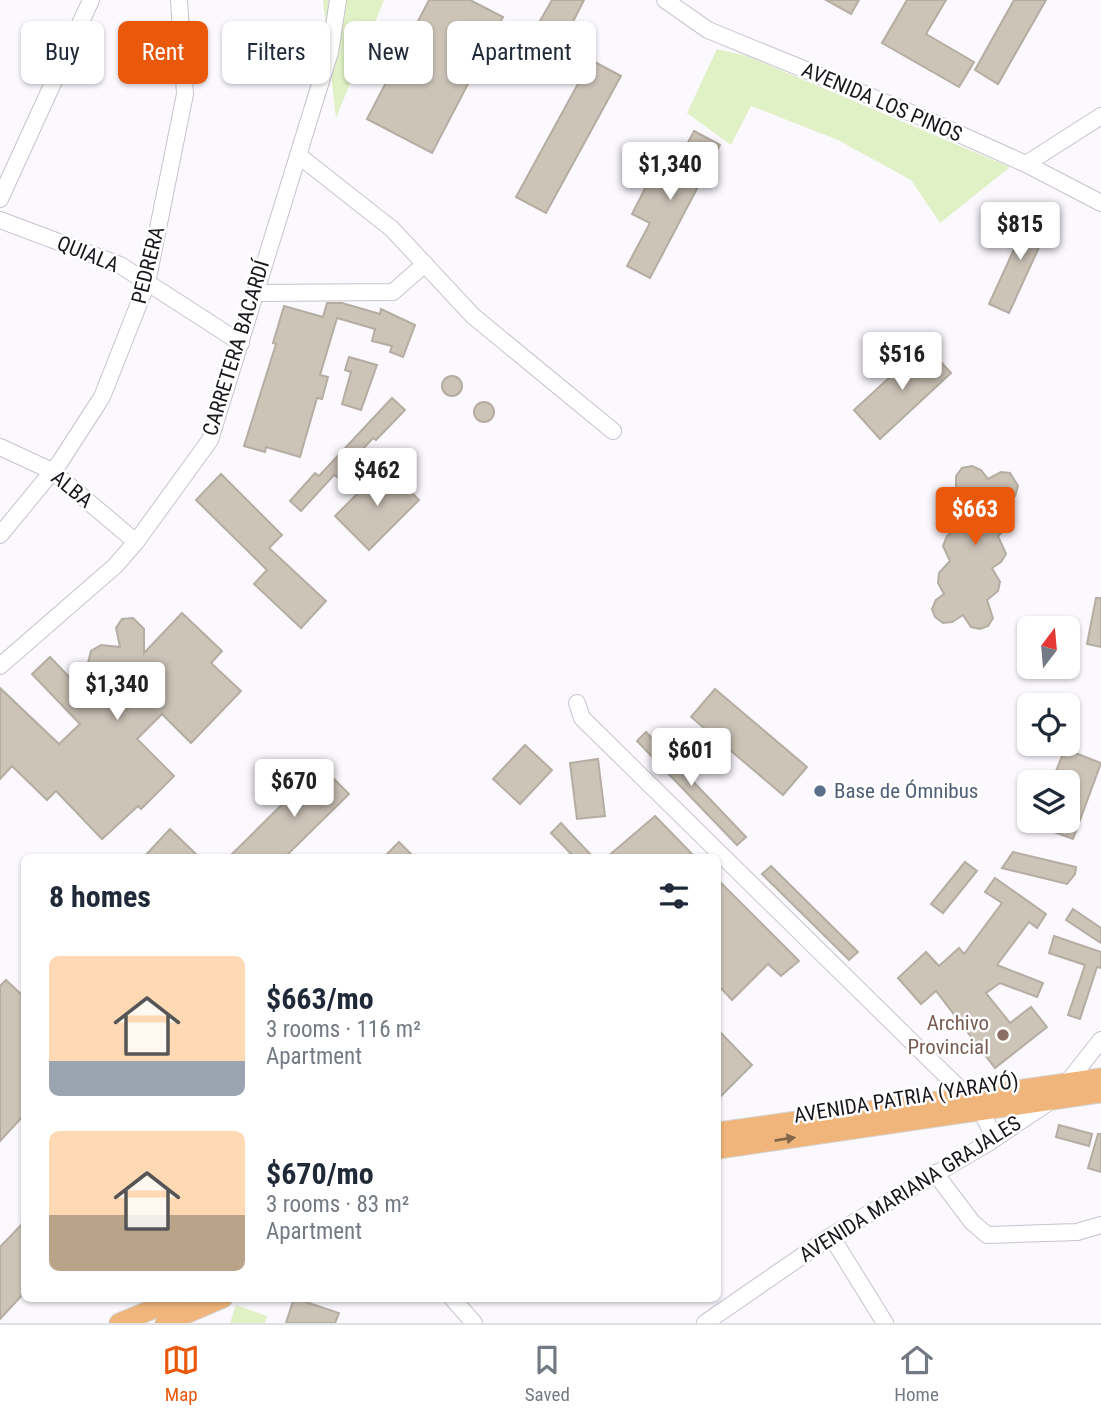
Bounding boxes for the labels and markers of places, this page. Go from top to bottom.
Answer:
pin: $1,340 [613,142,727,202]
pin: $815 [979,202,1061,262]
pin: $516 [861,332,943,392]
pin: $462 [336,448,418,508]
pin: $663 [934,488,1016,547]
pin: $1,340 [60,662,174,722]
pin: $601 [650,728,732,788]
pin: $670 [253,760,335,819]
place label: Base de Ómnibus [834,779,978,803]
marker: Base de Ómnibus [812,783,828,799]
place label: Archivo Provincial [907,1011,989,1059]
marker: Archivo Provincial [995,1027,1011,1043]

